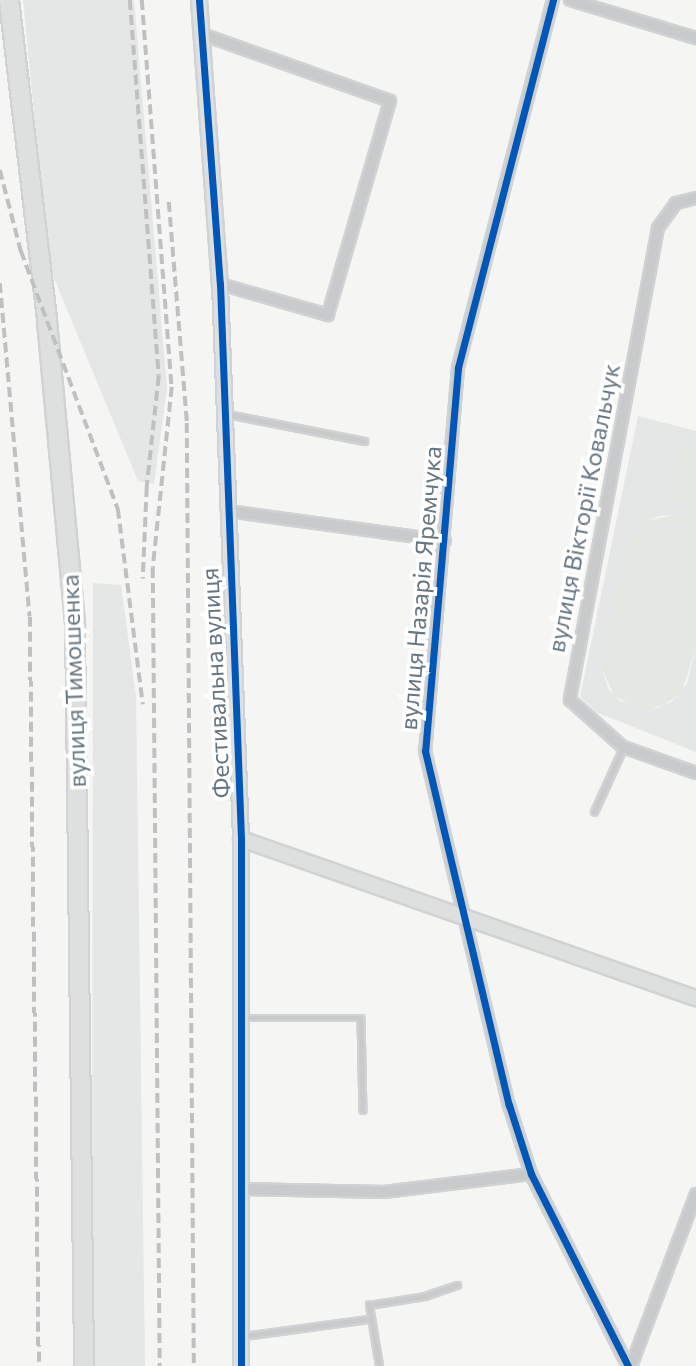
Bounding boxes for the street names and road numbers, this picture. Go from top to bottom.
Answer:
street label: вулиця Вікторії Ковальчук [541,361,625,655]
street label: вулиця Назарія Яремчука [393,445,447,731]
street label: Фестивальна вулиця [195,567,235,799]
street label: вулиця Тимошенка [55,574,91,788]

